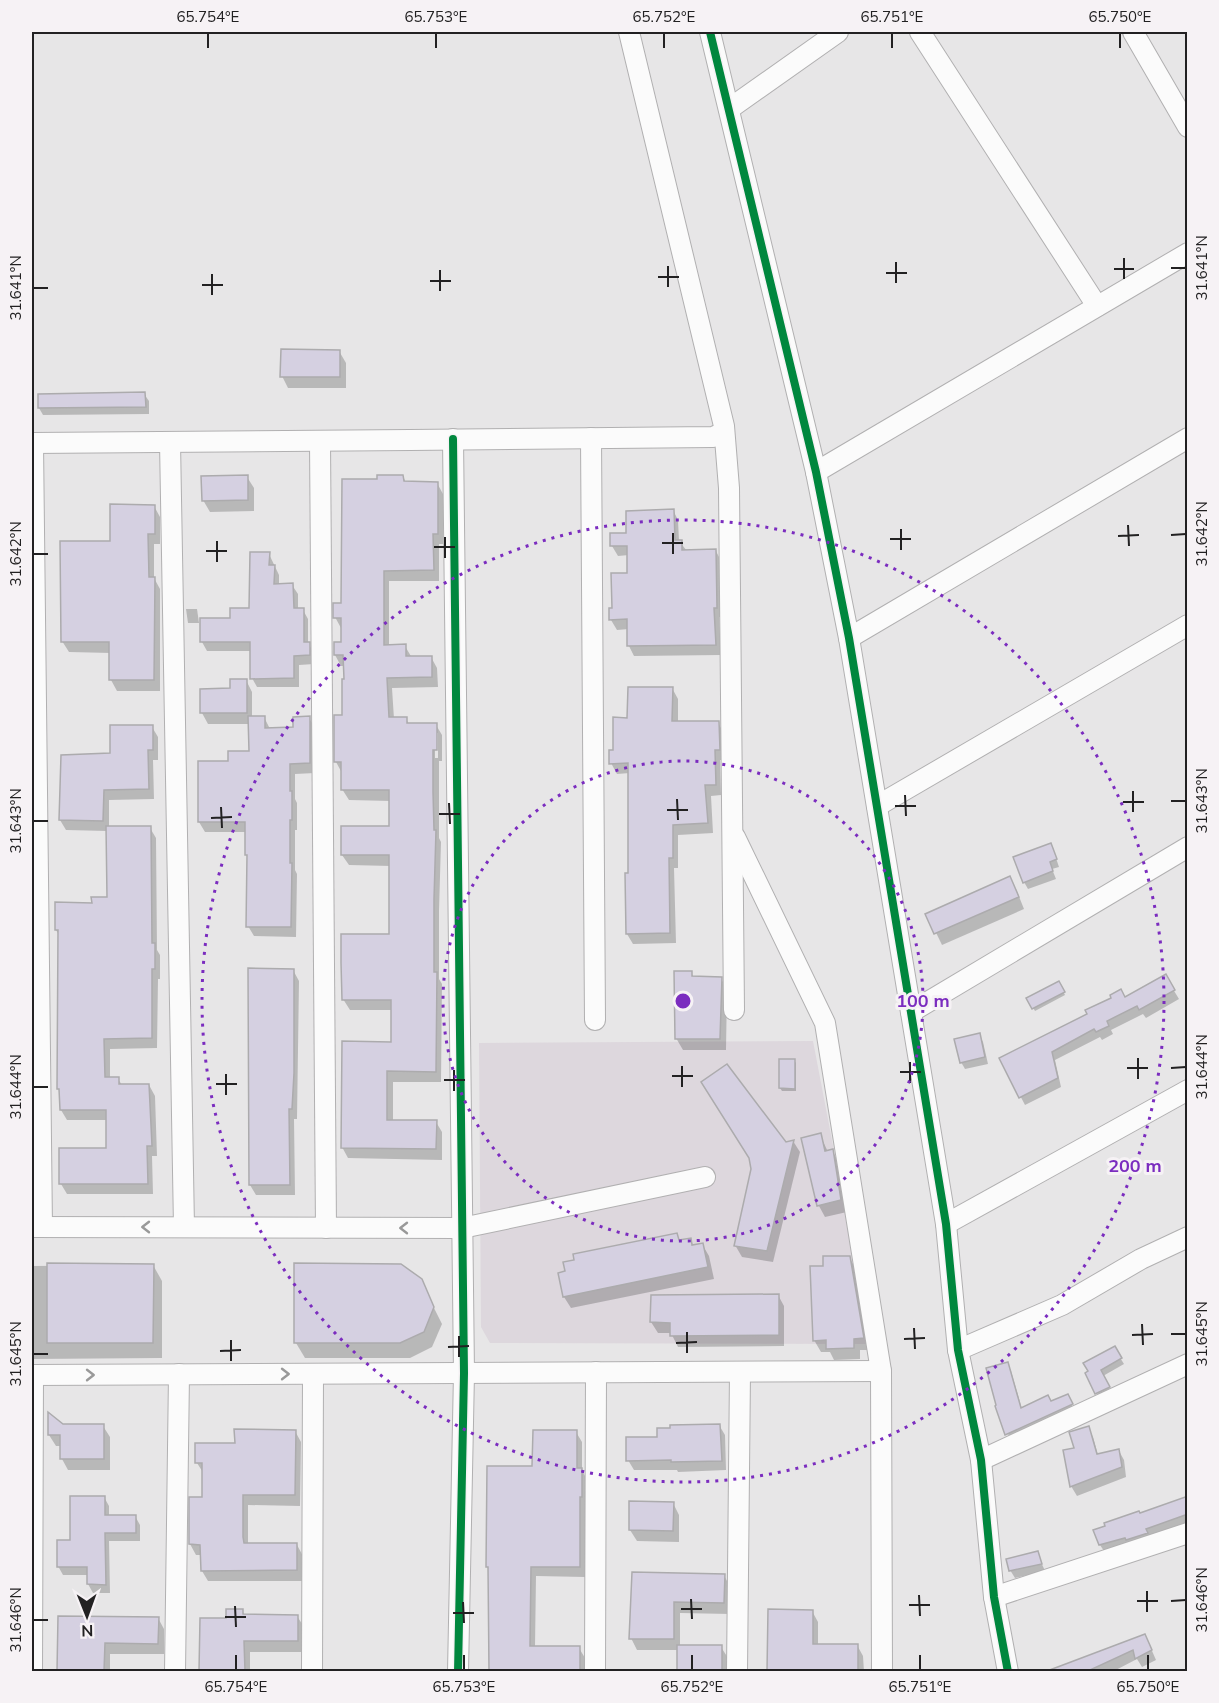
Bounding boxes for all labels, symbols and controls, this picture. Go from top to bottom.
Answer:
text: 65.754°E [177,7,240,26]
text: 65.753°E [405,7,468,26]
text: 65.752°E [633,7,696,26]
text: 65.751°E [861,7,924,26]
text: 65.750°E [1089,7,1152,26]
text: 31.641°N [1192,235,1211,301]
text: 31.641°N [6,255,25,321]
text: 31.642°N [1192,501,1211,567]
text: 31.642°N [6,521,25,587]
text: 31.643°N [1192,768,1211,834]
text: 31.643°N [6,788,25,854]
text: 100 m [896,989,950,1012]
centre of rings [673,991,693,1011]
text: 31.644°N [1192,1034,1211,1100]
text: 31.644°N [6,1054,25,1120]
text: 200 m [1108,1154,1162,1177]
one-way arrow [141,1221,150,1233]
one-way arrow [399,1222,408,1234]
text: 31.645°N [1192,1301,1211,1367]
text: 31.645°N [6,1321,25,1387]
one-way arrow [280,1368,289,1380]
one-way arrow [85,1369,94,1381]
text: 31.646°N [1192,1567,1211,1633]
north arrow [57,1586,117,1646]
text: 31.646°N [6,1587,25,1653]
text: N [81,1621,93,1641]
text: 65.754°E [205,1677,268,1696]
text: 65.753°E [433,1677,496,1696]
text: 65.752°E [661,1677,724,1696]
text: 65.751°E [889,1677,952,1696]
text: 65.750°E [1117,1677,1180,1696]

